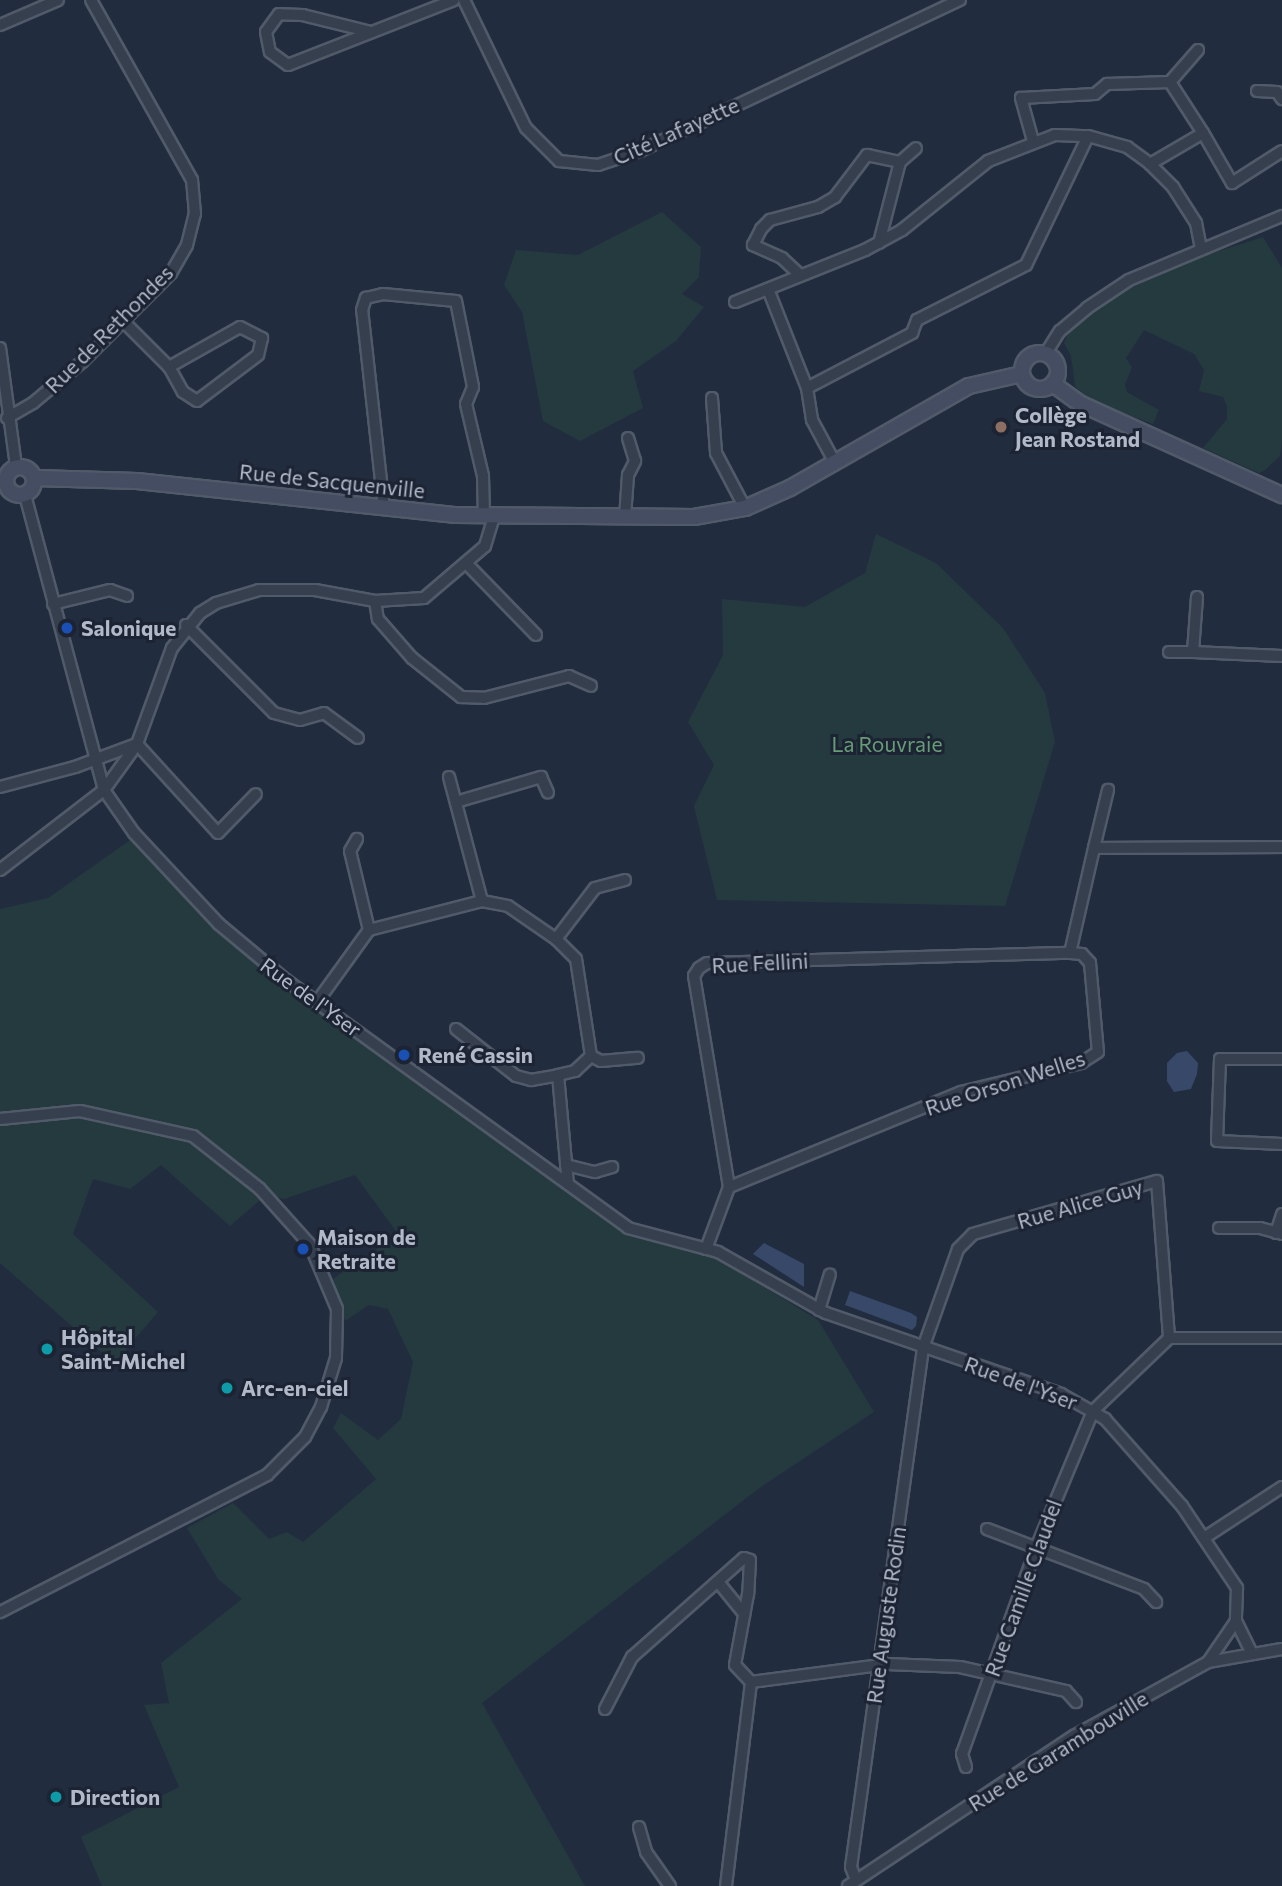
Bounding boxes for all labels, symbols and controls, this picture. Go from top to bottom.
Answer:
street label: Cité Lafayette [609,92,743,170]
street label: Rue de Rethondes [40,260,178,398]
place label: Collège Jean Rostand [1015,402,1140,452]
marker: Collège Jean Rostand [993,419,1009,435]
street label: Rue de Sacquenville [238,459,426,503]
place label: Salonique [81,615,176,641]
marker: Salonique [59,620,75,636]
park label: La Rouvraie [831,731,943,757]
street label: Rue Fellini [711,948,809,978]
street label: Rue de l'Yser [256,952,366,1042]
place label: René Cassin [418,1042,533,1068]
street label: Rue Orson Welles [922,1045,1088,1121]
marker: René Cassin [396,1047,412,1063]
street label: Rue Alice Guy [1014,1174,1146,1234]
place label: Maison de Retraite [317,1224,416,1274]
marker: Maison de Retraite [295,1241,311,1257]
place label: Hôpital Saint-Michel [61,1324,186,1374]
marker: Hôpital Saint-Michel [39,1341,55,1357]
street label: Rue de l'Yser [961,1351,1081,1415]
place label: Arc-en-ciel [241,1375,349,1401]
marker: Arc-en-ciel [219,1380,235,1396]
street label: Rue Camille Claudel [979,1496,1067,1680]
street label: Rue Auguste Rodin [861,1525,911,1705]
street label: Rue de Garambouville [964,1686,1152,1816]
place label: Direction [70,1784,160,1810]
marker: Direction [48,1789,64,1805]

